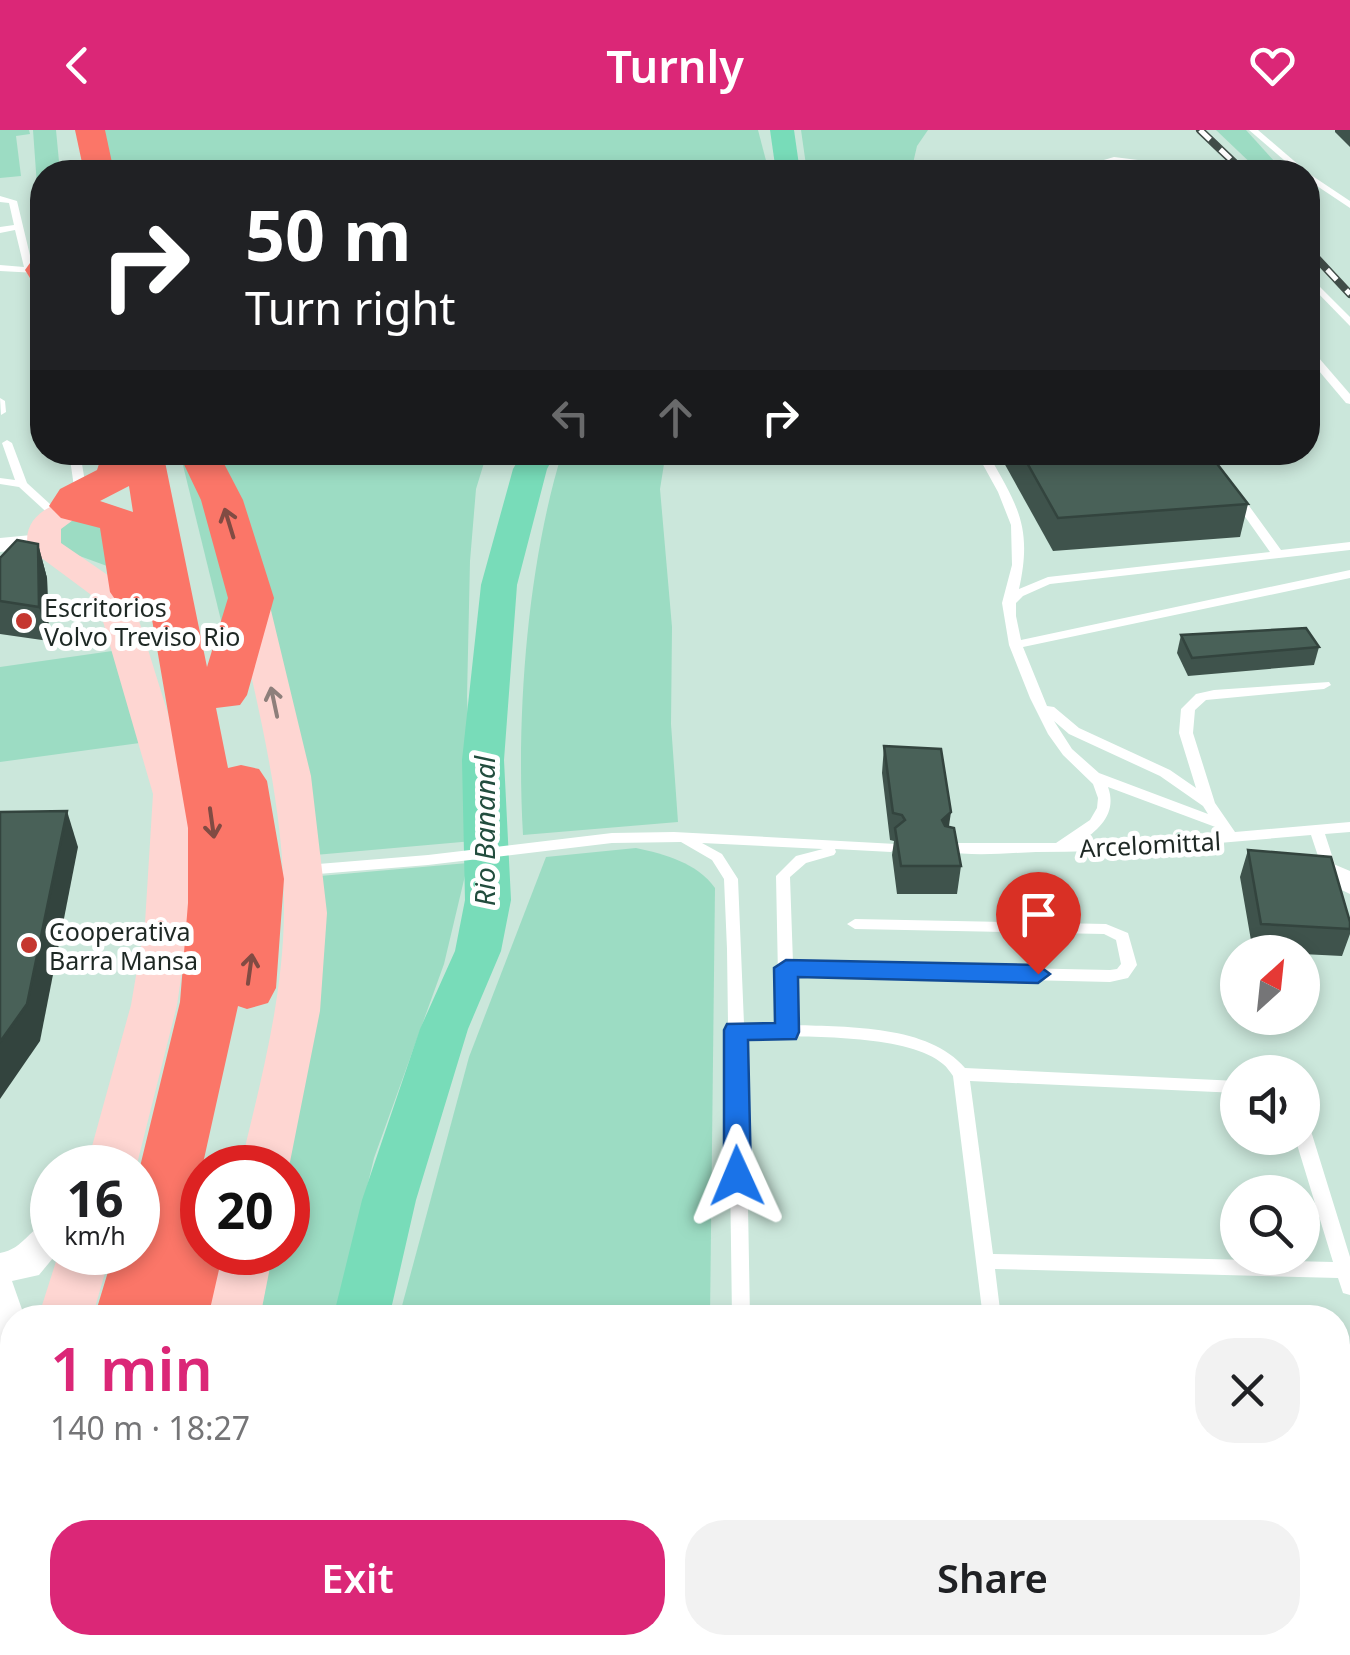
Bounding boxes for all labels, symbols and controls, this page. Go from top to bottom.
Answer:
text: Turnly [606,35,744,96]
icon: back [50,38,105,93]
icon: heart [1245,38,1300,93]
text: 50 m [245,186,412,282]
icon: right [80,200,210,330]
text: Turn right [245,277,456,338]
icon: left [543,390,598,445]
icon: ahead [648,390,703,445]
icon: right [753,390,808,445]
one-way arrow [219,508,237,539]
place label: Escritorios Volvo Treviso Rio [44,590,240,653]
marker: Escritorios Volvo Treviso Rio [13,610,35,632]
one-way arrow [263,687,282,719]
water label: Rio Bananal [465,755,503,906]
one-way arrow [204,807,222,839]
street label: Arcelomittal [1078,823,1222,865]
pin [996,872,1081,975]
icon: arrive [1011,887,1066,942]
place label: Cooperativa Barra Mansa [49,914,198,977]
marker: Cooperativa Barra Mansa [18,934,40,956]
north arrow [1220,935,1320,1035]
map controls [1220,935,1320,1275]
one-way arrow [241,953,259,986]
button: sound [1220,1055,1320,1155]
position arrow [685,1124,789,1228]
speed limit sign: 20 [180,1145,310,1275]
text: 16 [66,1164,124,1232]
button: search [1220,1175,1320,1275]
text: km/h [64,1218,126,1252]
text: 1 min [50,1327,213,1409]
button: close [1195,1338,1300,1443]
text: 140 m · 18:27 [50,1406,250,1449]
button: Exit [50,1520,665,1635]
button: Share [685,1520,1300,1635]

